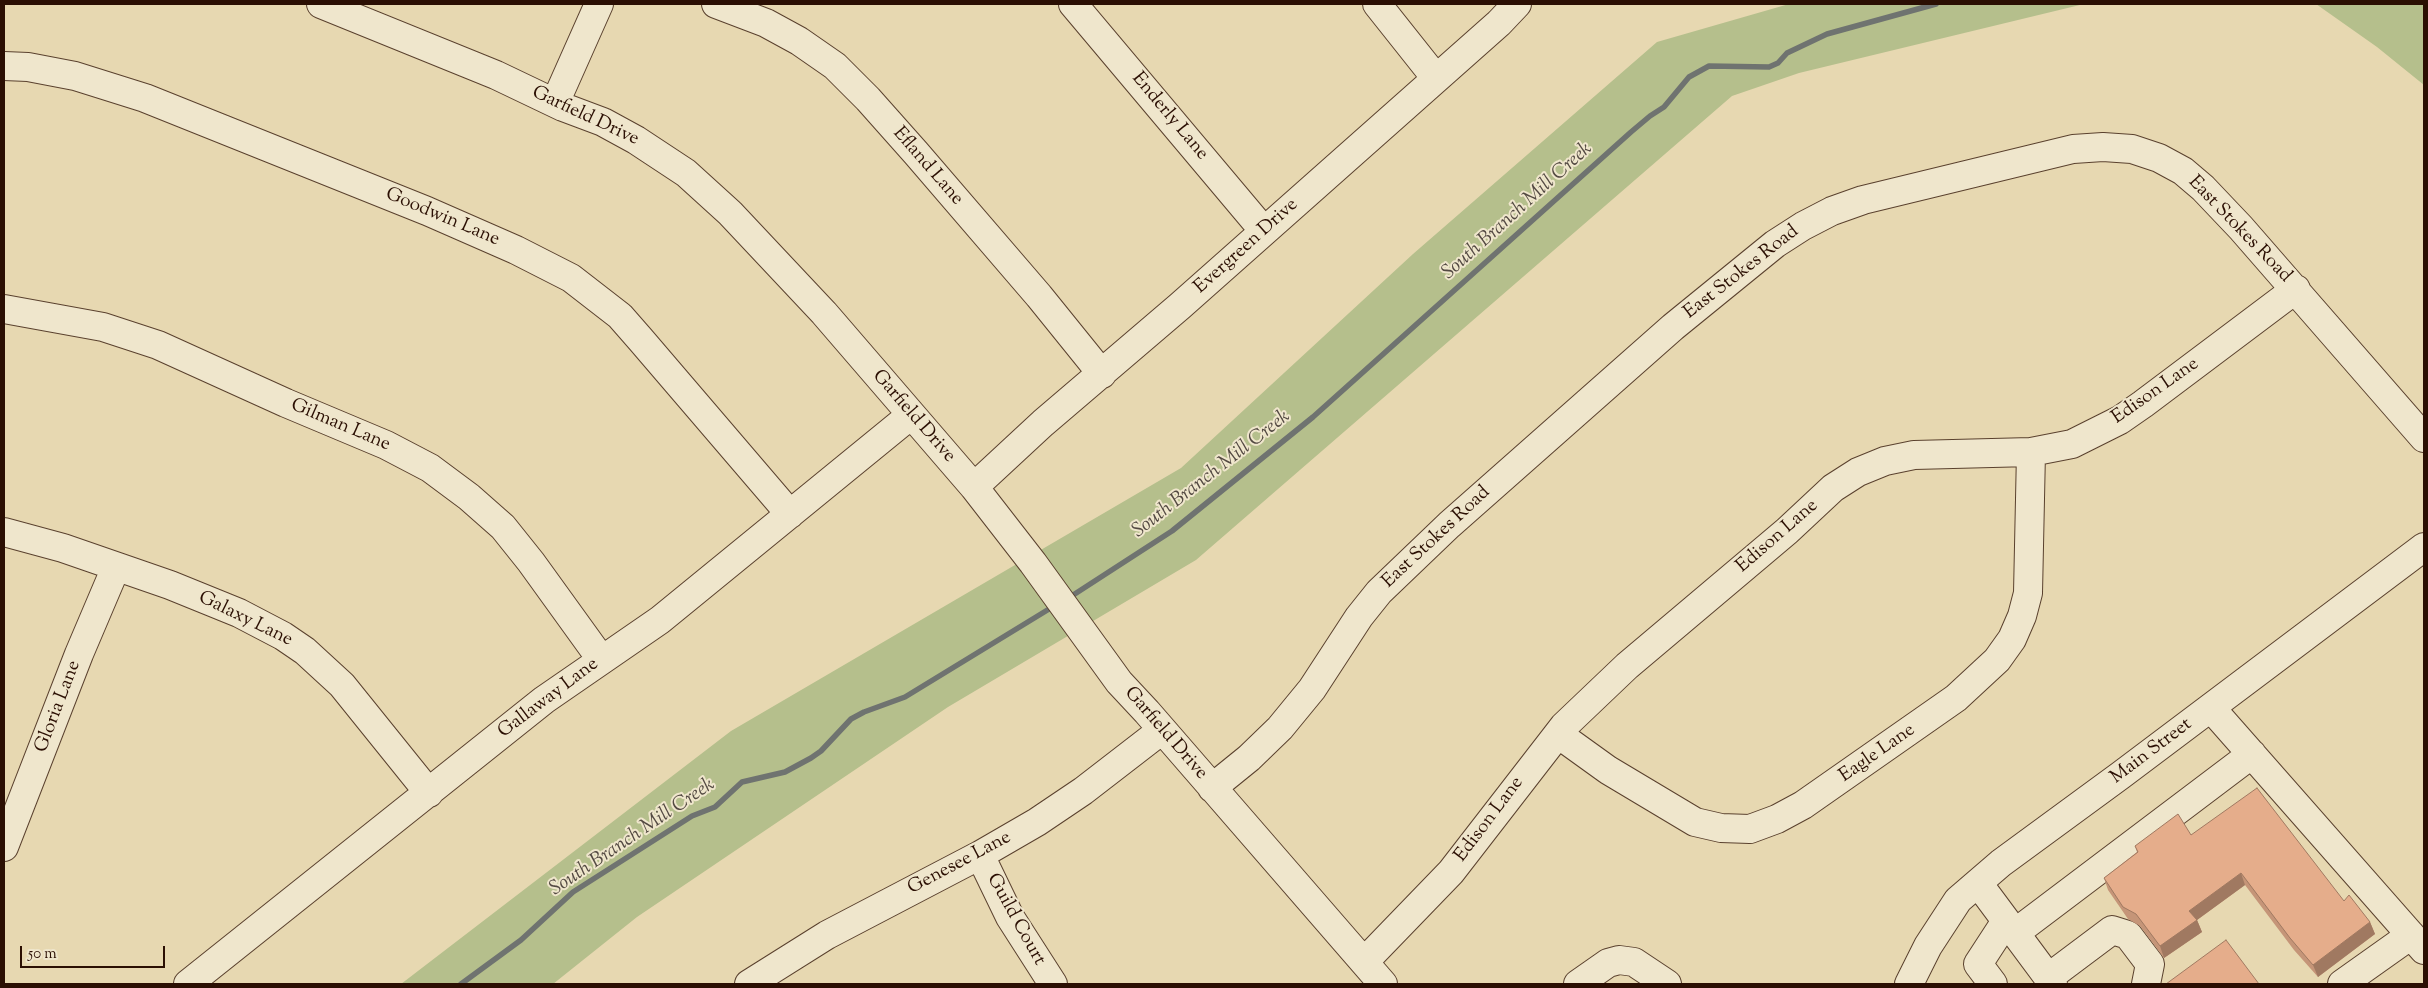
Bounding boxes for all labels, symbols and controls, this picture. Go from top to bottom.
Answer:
street label: Enderly Lane [1126,68,1212,166]
street label: Garfield Drive [528,82,642,152]
street label: Efland Lane [887,123,967,211]
water label: South Branch Mill Creek [1438,138,1598,286]
street label: East Stokes Road [2182,172,2296,288]
street label: Goodwin Lane [381,184,503,252]
street label: Evergreen Drive [1190,194,1304,300]
street label: East Stokes Road [1680,221,1804,325]
street label: Edison Lane [2108,354,2204,430]
street label: Garfield Drive [866,366,960,468]
street label: Gilman Lane [287,395,393,457]
water label: South Branch Mill Creek [1128,406,1296,544]
street label: East Stokes Road [1378,482,1496,594]
street label: Edison Lane [1732,495,1824,579]
street label: Galaxy Lane [194,587,296,653]
street label: Gallaway Lane [494,654,604,744]
street label: Gloria Lane [31,658,87,756]
street label: Garfield Drive [1118,683,1212,785]
street label: Main Street [2107,714,2197,790]
street label: Eagle Lane [1836,720,1920,788]
street label: Edison Lane [1451,773,1529,867]
water label: South Branch Mill Creek [546,774,720,902]
street label: Genesee Lane [904,827,1016,901]
street label: Guild Court [980,870,1050,970]
scale bar [22,936,168,968]
text: 50 m [28,944,57,965]

